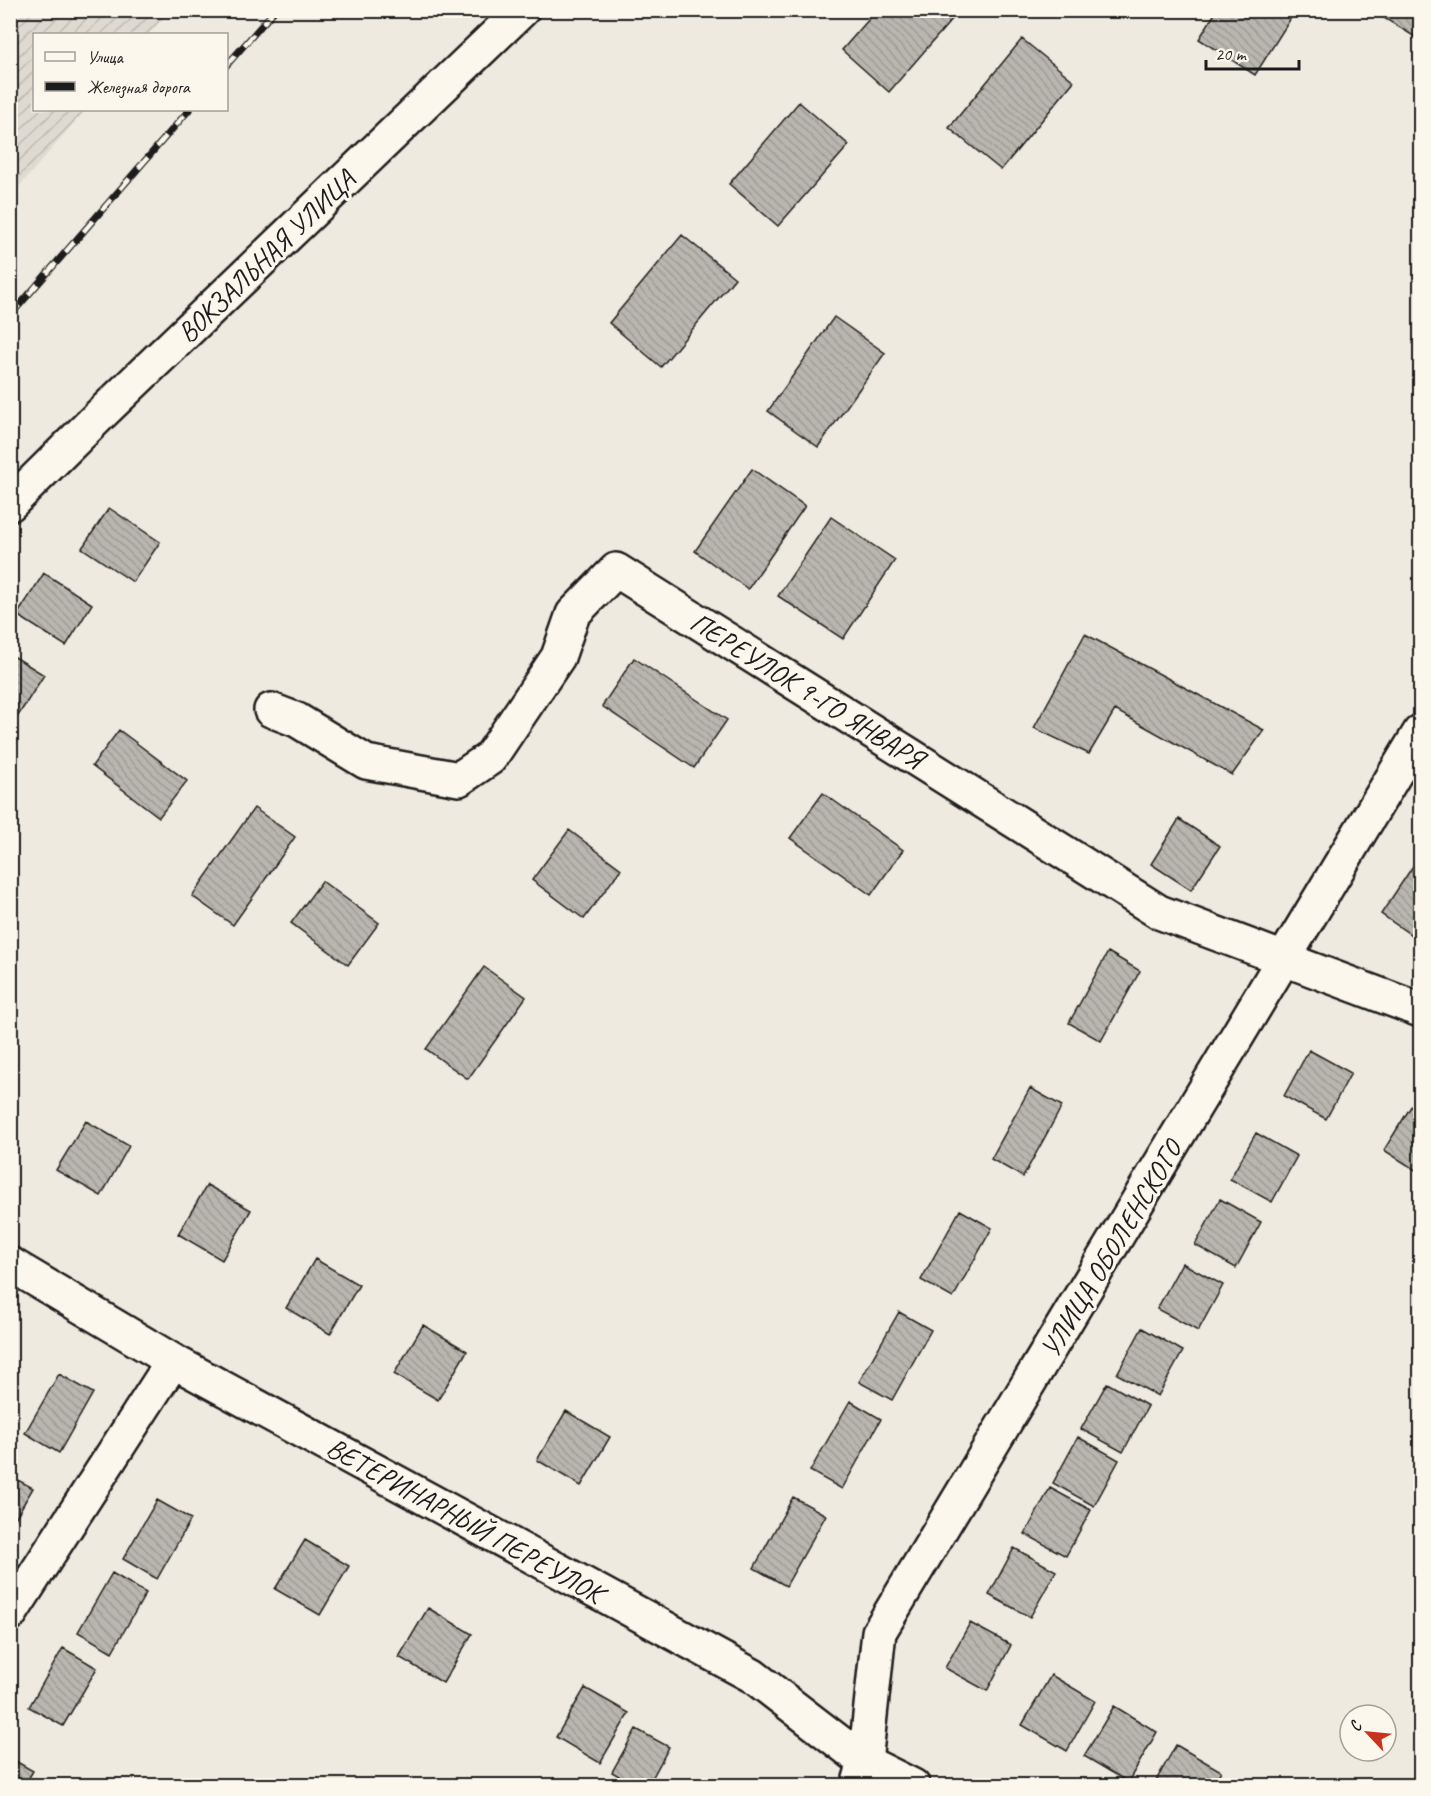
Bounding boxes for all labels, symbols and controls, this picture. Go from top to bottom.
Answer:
legend [33,33,228,111]
scale bar [1206,33,1299,71]
text: 20 m [1215,43,1248,65]
text: Улица [87,46,124,68]
text: Железная дорога [87,76,191,99]
street label: ВОКЗАЛЬНАЯ УЛИЦА [170,161,364,350]
street label: ПЕРЕУЛОК 9-ГО ЯНВАРЯ [684,604,934,778]
street label: УЛИЦА ОБОЛЕНСКОГО [1032,1132,1191,1364]
street label: ВЕТЕРИНАРНЫЙ ПЕРЕУЛОК [321,1429,615,1613]
north arrow [1338,1703,1398,1763]
text: С [1345,1717,1367,1735]

